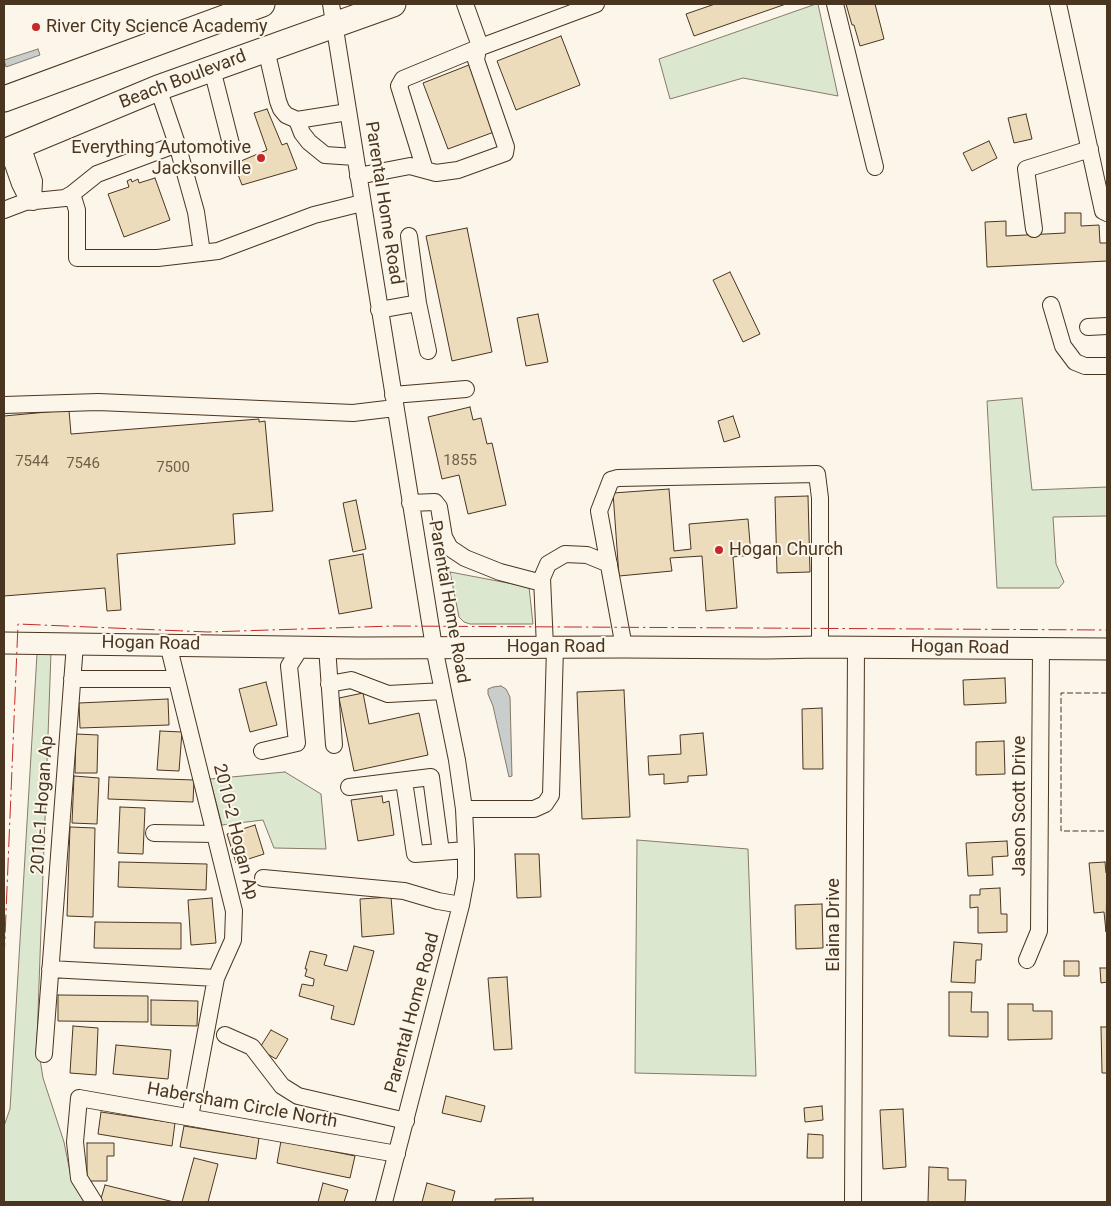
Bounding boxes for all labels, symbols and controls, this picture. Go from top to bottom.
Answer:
place label: River City Science Academy [46,16,268,38]
marker: River City Science Academy [30,21,42,33]
street label: Beach Boulevard [117,46,249,114]
street label: Parental Home Road [359,120,407,286]
place label: Everything Automotive Jacksonville [71,137,251,180]
marker: Everything Automotive Jacksonville [255,152,267,164]
house number: 1855 [443,452,477,470]
house number: 7544 [15,453,49,471]
house number: 7546 [66,455,100,473]
house number: 7500 [156,459,190,477]
street label: Parental Home Road [423,519,473,685]
place label: Hogan Church [729,539,843,561]
marker: Hogan Church [713,544,725,556]
street label: Hogan Road [101,632,201,656]
street label: Hogan Road [507,636,605,658]
street label: Hogan Road [910,636,1010,660]
street label: 2010-1 Hogan Ap [27,735,59,875]
street label: Jason Scott Drive [1009,736,1031,876]
street label: 2010-2 Hogan Ap [208,762,262,902]
street label: Elaina Drive [823,878,845,972]
street label: Parental Home Road [381,930,445,1096]
street label: Habersham Circle North [145,1079,339,1133]

